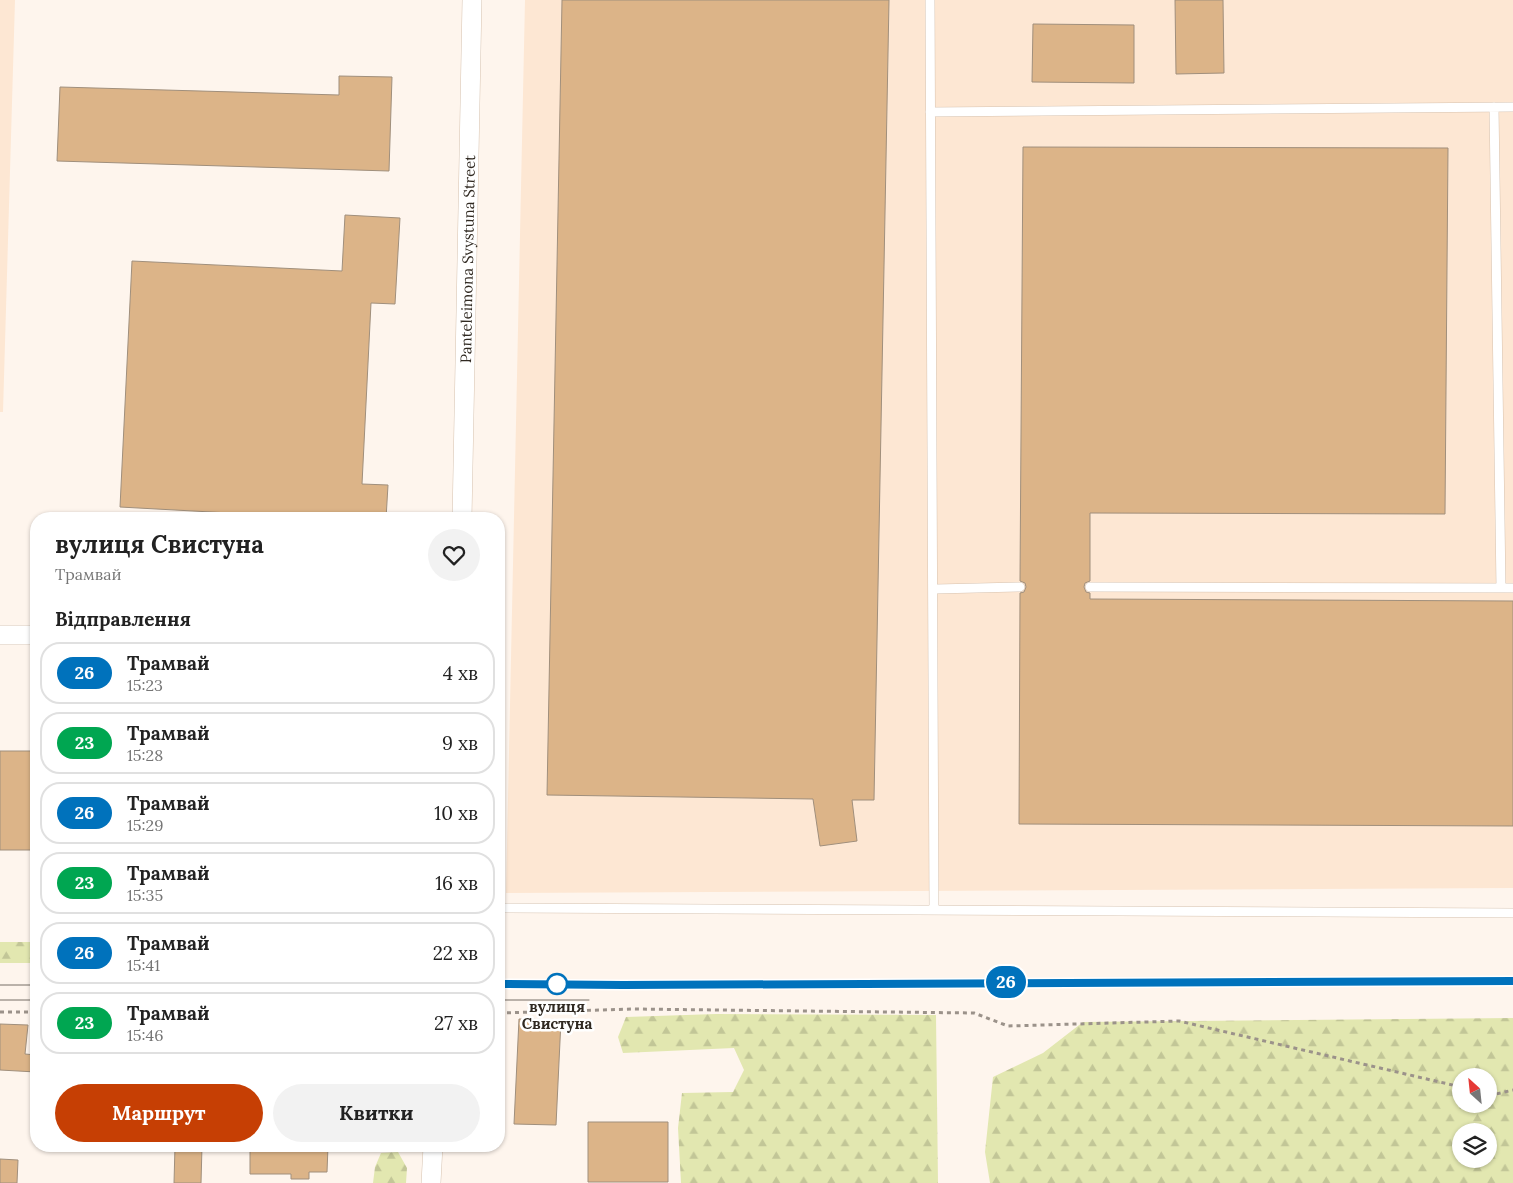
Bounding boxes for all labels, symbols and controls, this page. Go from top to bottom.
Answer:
street label: Panteleimona Svystuna Street [456,155,479,363]
text: вулиця Свистуна [55,529,264,560]
button: heart [428,529,480,581]
text: Трамвай [55,564,121,584]
text: Відправлення [55,607,191,631]
text: Трамвай [127,651,209,675]
text: 26 [75,661,94,684]
text: 4 хв [443,661,478,685]
text: 15:23 [127,675,163,695]
text: Трамвай [127,721,209,745]
text: 23 [75,731,94,754]
text: 9 хв [442,731,478,755]
text: 15:28 [127,745,163,765]
text: Трамвай [127,791,209,815]
text: 26 [75,801,94,824]
text: 10 хв [434,801,478,825]
text: 15:29 [127,815,163,835]
text: Трамвай [127,861,209,885]
text: 23 [75,871,94,894]
text: 16 хв [435,871,478,895]
text: 15:35 [127,885,163,905]
text: Трамвай [127,931,209,955]
text: 26 [75,941,94,964]
text: 22 хв [433,941,478,965]
text: 15:41 [127,955,160,975]
line badge: 26 [984,966,1028,998]
text: 26 [996,970,1016,993]
marker: вулиця Свистуна [546,973,568,995]
place label: вулиця Свистуна [522,997,592,1033]
text: Трамвай [127,1001,209,1025]
text: 23 [75,1011,94,1034]
text: 27 хв [434,1011,478,1035]
text: 15:46 [127,1025,163,1045]
north arrow [1452,1068,1498,1112]
map controls [1452,1068,1497,1168]
button: Маршрут [55,1084,263,1142]
button: Квитки [273,1084,480,1142]
button: layers [1452,1123,1497,1168]

